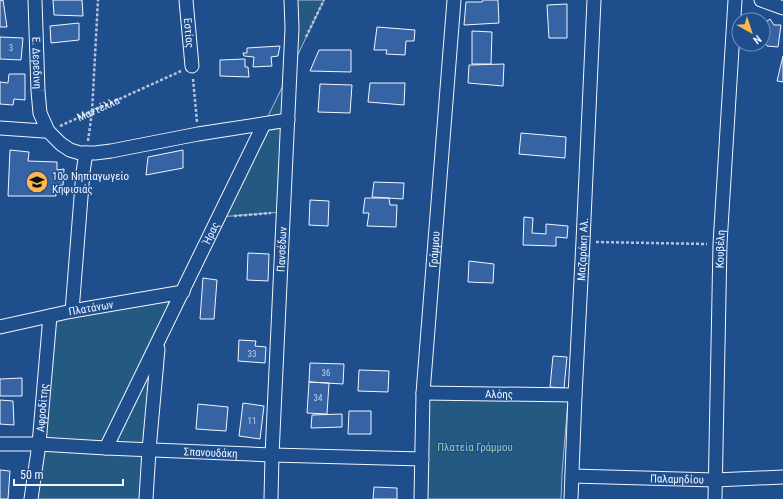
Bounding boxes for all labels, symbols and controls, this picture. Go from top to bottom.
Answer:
north arrow [731,12,771,52]
street label: Εστίας [181,17,197,48]
text: N [750,32,764,47]
street label: Ε. Δερεδινη [30,37,44,89]
house number: 3 [9,43,13,53]
street label: Μαντέλλα [75,93,122,124]
school or university icon: 10ο Νηπιαγωγείο Κηφισιάς [24,169,50,195]
place label: 10ο Νηπιαγωγείο Κηφισιάς [52,170,130,196]
street label: Μαζαράκη Αλ. [574,217,591,281]
street label: Ήρας [199,220,222,247]
street label: Πανσέδων [274,226,289,272]
street label: Κουβέλη [713,229,727,268]
street label: Γράμμου [426,231,442,268]
street label: Πλατάνων [68,297,115,318]
house number: 33 [248,349,256,359]
house number: 36 [322,368,330,378]
street label: Αφροδίτης [34,383,51,433]
street label: Αλόης [485,387,513,401]
house number: 34 [314,393,323,403]
house number: 11 [248,416,256,426]
park label: Πλατεία Γράμμου [437,441,513,454]
street label: Σπανουδάκη [184,445,238,460]
scale bar [14,461,123,487]
text: 50 m [20,468,44,482]
street label: Παλαμηδίου [650,472,704,486]

